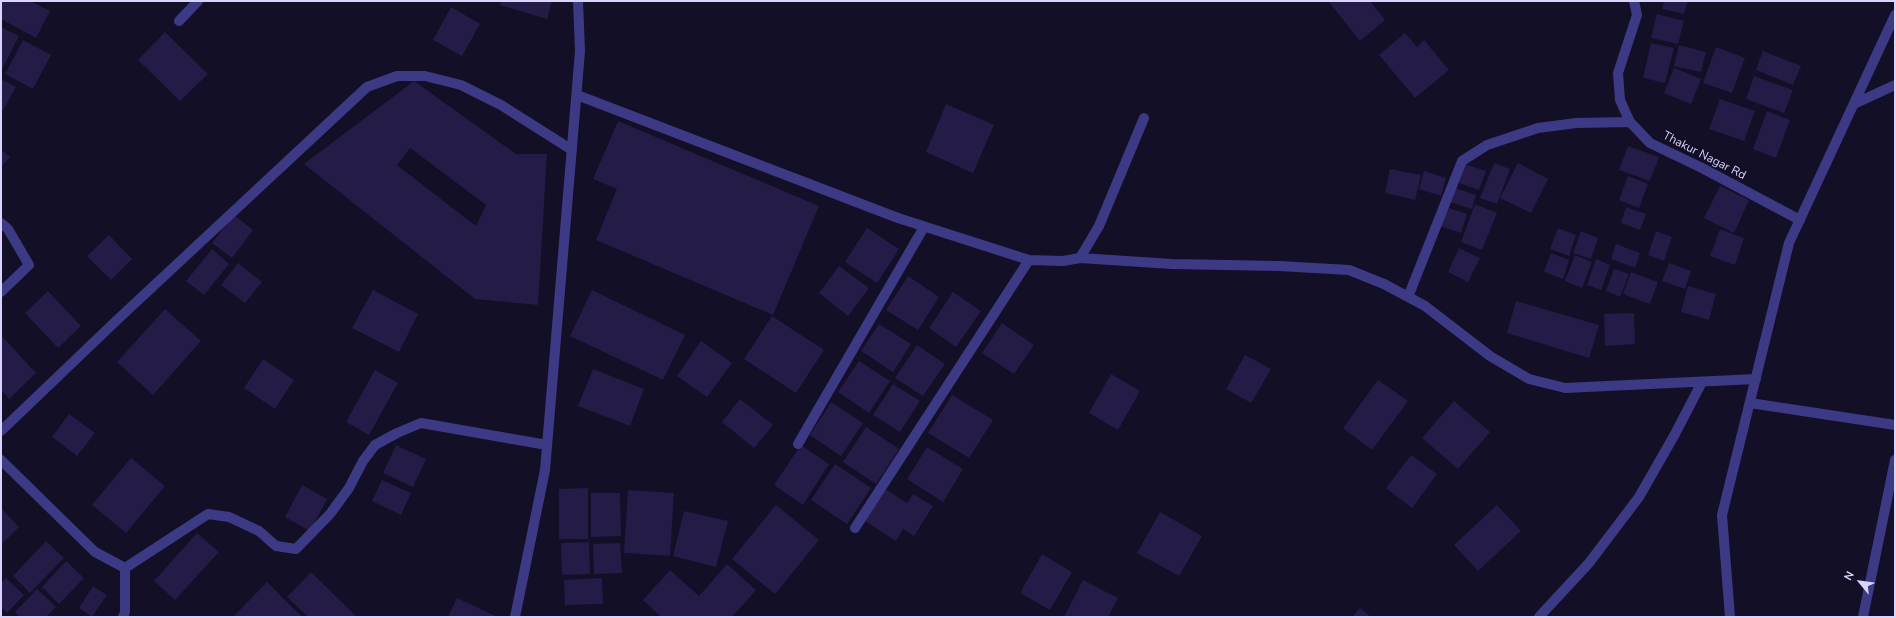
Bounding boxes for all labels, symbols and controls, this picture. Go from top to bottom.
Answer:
street label: Thakur Nagar Rd [1660,129,1748,183]
north arrow [1840,562,1880,602]
text: N [1841,569,1858,583]

